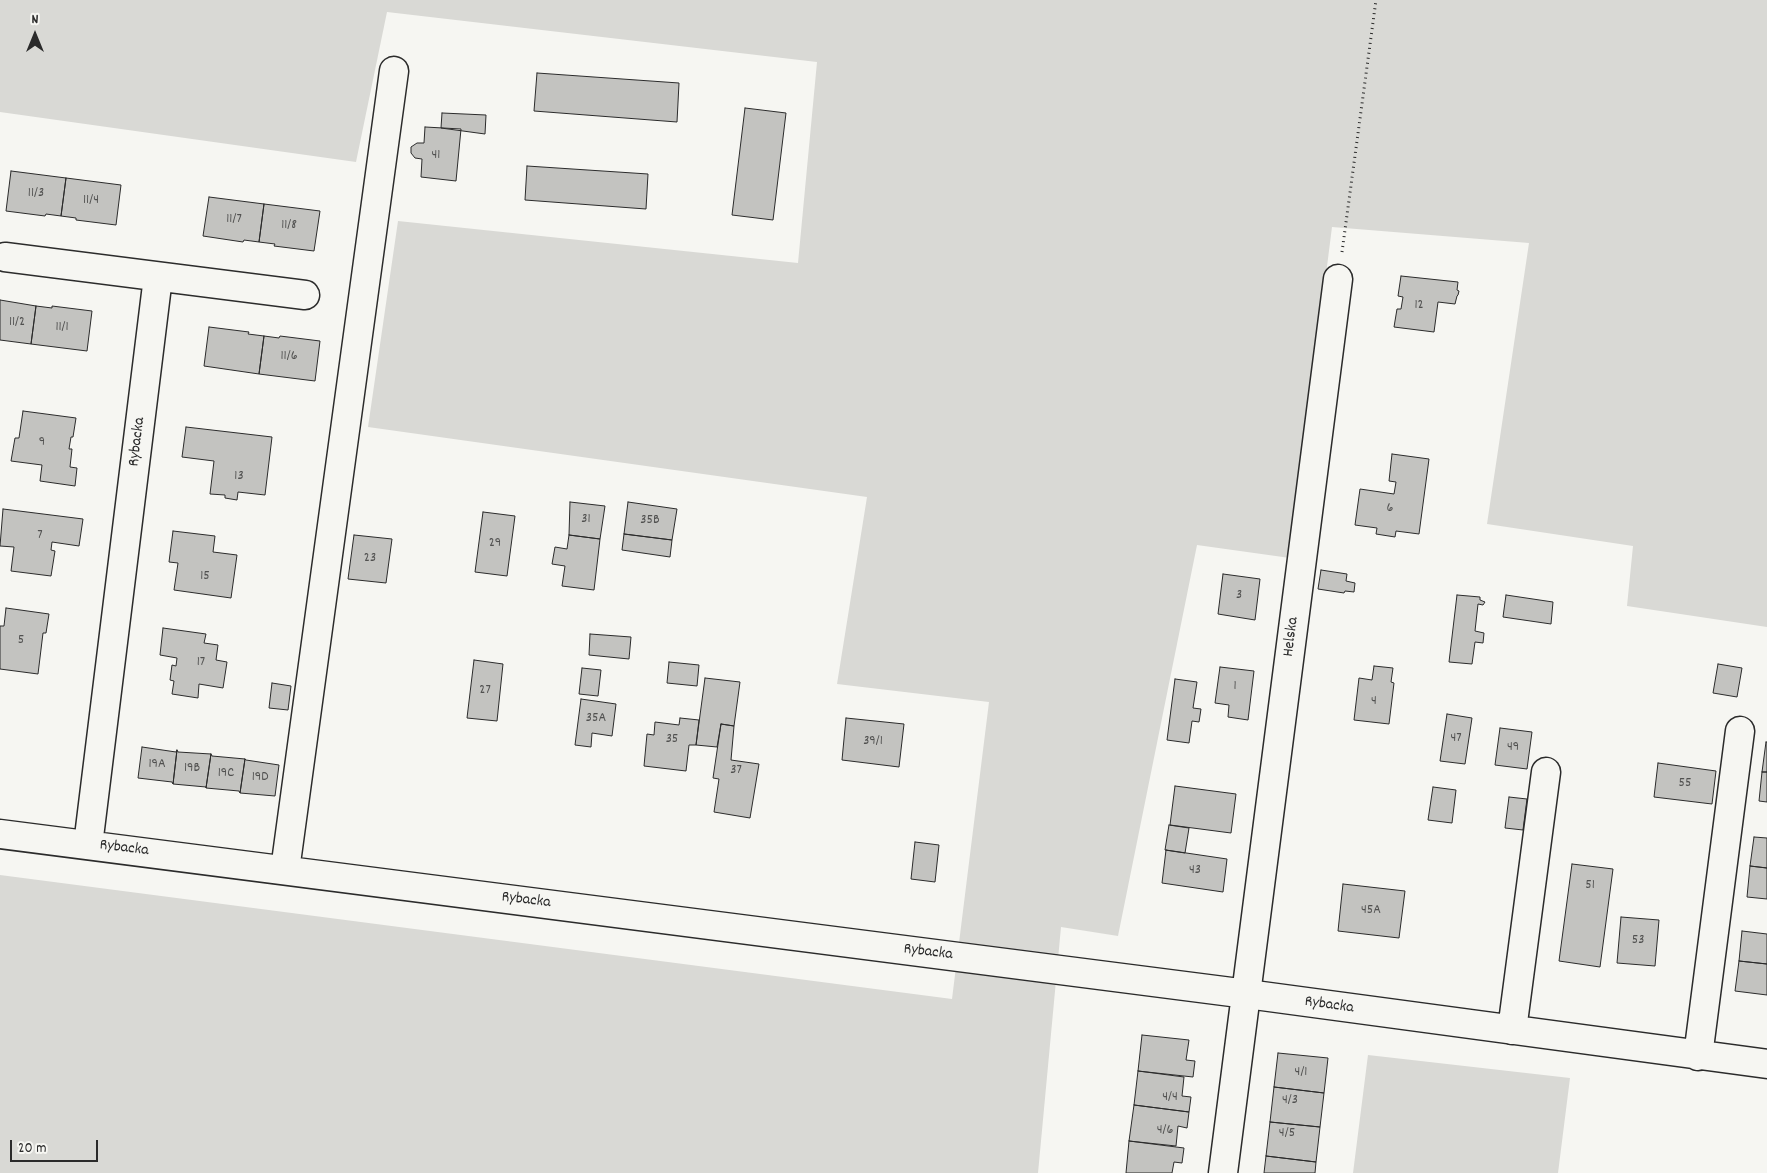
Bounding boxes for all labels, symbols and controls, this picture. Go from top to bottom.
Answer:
north arrow [10,10,60,60]
text: N [32,10,38,30]
house number: 41 [432,148,440,164]
house number: 11/3 [28,186,44,202]
house number: 11/4 [83,193,99,209]
house number: 11/7 [226,212,242,228]
house number: 11/8 [281,218,297,234]
house number: 12 [1414,298,1424,314]
house number: 11/2 [9,315,25,331]
house number: 11/1 [55,320,69,336]
house number: 11/6 [281,349,297,365]
street label: Rybacka [125,416,151,468]
house number: 9 [39,435,45,451]
house number: 13 [234,469,244,485]
house number: 6 [1387,501,1393,517]
house number: 31 [581,512,591,528]
house number: 35B [640,513,660,529]
house number: 7 [37,528,43,544]
house number: 29 [489,536,501,552]
house number: 23 [364,551,376,567]
house number: 15 [200,569,210,585]
house number: 3 [1236,588,1242,604]
street label: Helska [1280,616,1304,658]
house number: 5 [18,633,24,649]
house number: 17 [197,655,205,671]
house number: 1 [1233,679,1237,695]
house number: 27 [479,683,491,699]
house number: 4 [1371,694,1377,710]
house number: 35A [586,711,606,727]
house number: 47 [1450,731,1462,747]
house number: 35 [666,732,678,748]
house number: 39/1 [863,734,883,750]
house number: 49 [1507,740,1519,756]
house number: 19A [148,757,166,773]
house number: 19B [184,761,200,777]
house number: 37 [730,763,742,779]
house number: 19C [218,766,234,782]
house number: 19D [252,770,268,786]
house number: 55 [1679,776,1691,792]
street label: Rybacka [98,836,150,862]
house number: 43 [1189,863,1201,879]
house number: 51 [1585,878,1595,894]
street label: Rybacka [500,888,552,914]
house number: 45A [1361,903,1381,919]
house number: 53 [1632,933,1644,949]
street label: Rybacka [902,940,954,966]
street label: Rybacka [1303,993,1355,1019]
house number: 4/1 [1295,1065,1307,1081]
house number: 4/4 [1162,1090,1178,1106]
house number: 4/3 [1282,1093,1298,1109]
house number: 4/6 [1157,1123,1173,1139]
house number: 4/5 [1279,1126,1295,1142]
scale bar [12,1130,100,1162]
text: 20 m [18,1138,46,1160]

